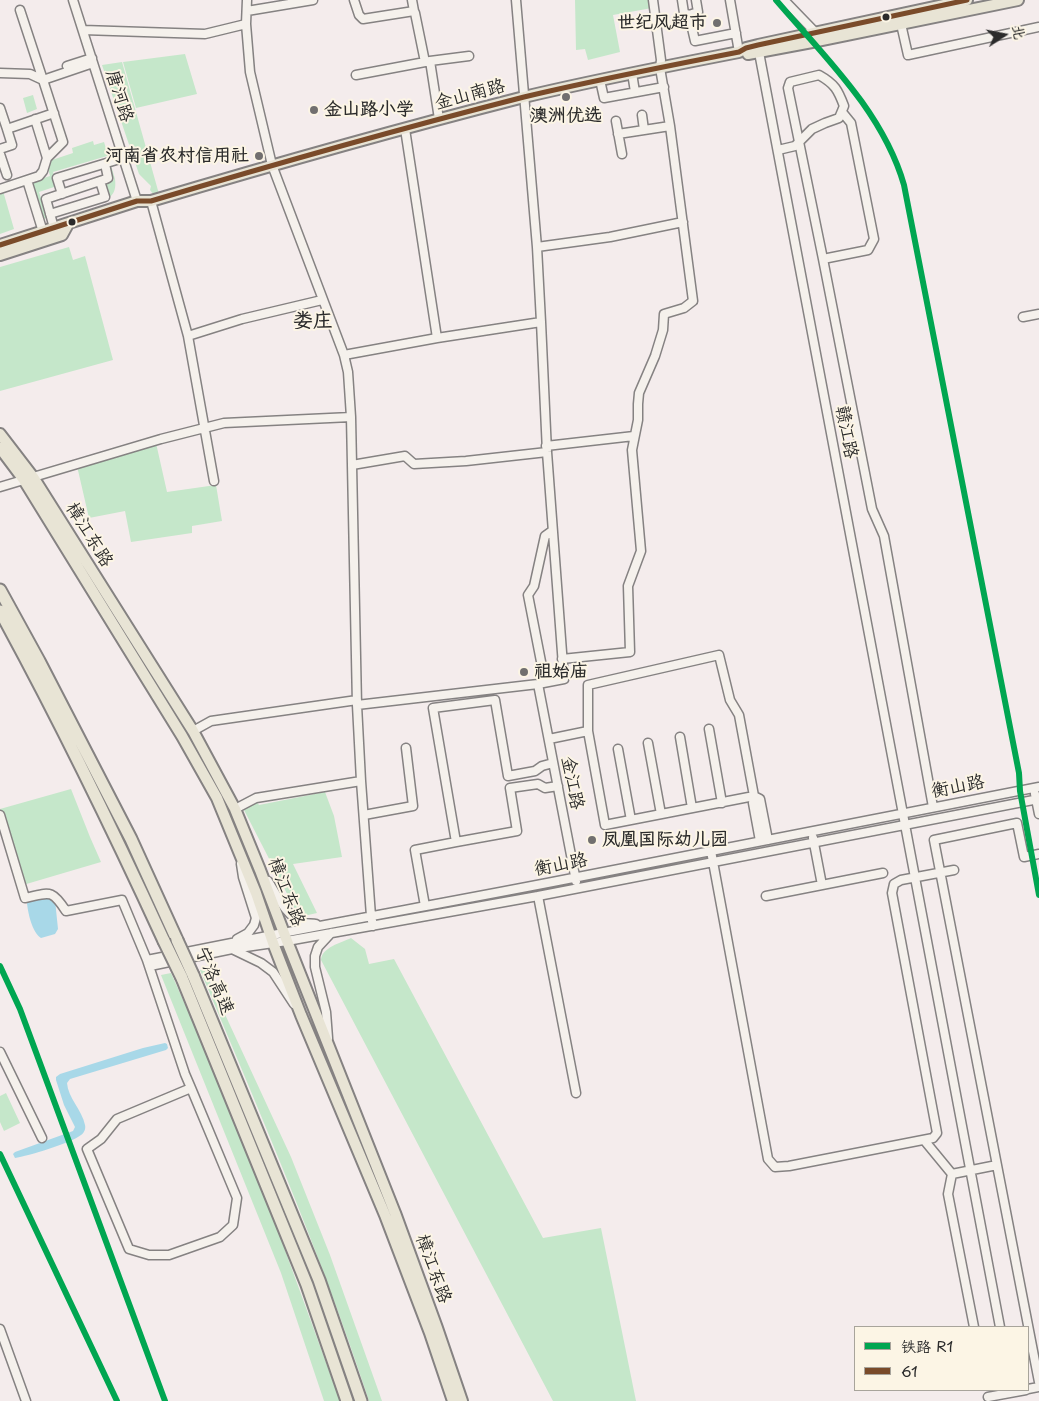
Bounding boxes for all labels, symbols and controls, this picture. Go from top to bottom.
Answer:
north arrow [979,10,1029,60]
place label: 世纪风超市 [617,12,707,34]
unlabelled marker [881,12,891,22]
marker: 世纪风超市 [711,17,723,29]
text: 北 [1008,23,1031,41]
street label: 唐河路 [101,67,137,125]
street label: 金山南路 [432,75,508,115]
marker: 澳洲优选 [560,91,572,103]
place label: 金山路小学 [324,99,414,121]
marker: 金山路小学 [308,104,320,116]
place label: 澳洲优选 [530,105,602,127]
place label: 河南省农村信用社 [105,145,249,167]
marker: 河南省农村信用社 [253,150,265,162]
unlabelled marker [67,217,77,227]
district label: 娄庄 [293,309,333,333]
street label: 赣江路 [830,403,862,461]
street label: 樟江东路 [61,499,117,571]
place label: 祖始庙 [534,661,588,683]
marker: 祖始庙 [518,666,530,678]
street label: 金江路 [556,754,588,812]
street label: 衡山路 [929,771,987,803]
place label: 凤凰国际幼儿园 [602,829,728,851]
marker: 凤凰国际幼儿园 [586,834,598,846]
street label: 衡山路 [532,849,590,881]
street label: 樟江东路 [263,855,309,929]
street label: 宁洛高速 [190,944,238,1018]
street label: 樟江东路 [411,1231,455,1307]
legend [854,1326,1029,1391]
text: 铁路 R1 [901,1334,953,1357]
text: 61 [901,1359,918,1382]

